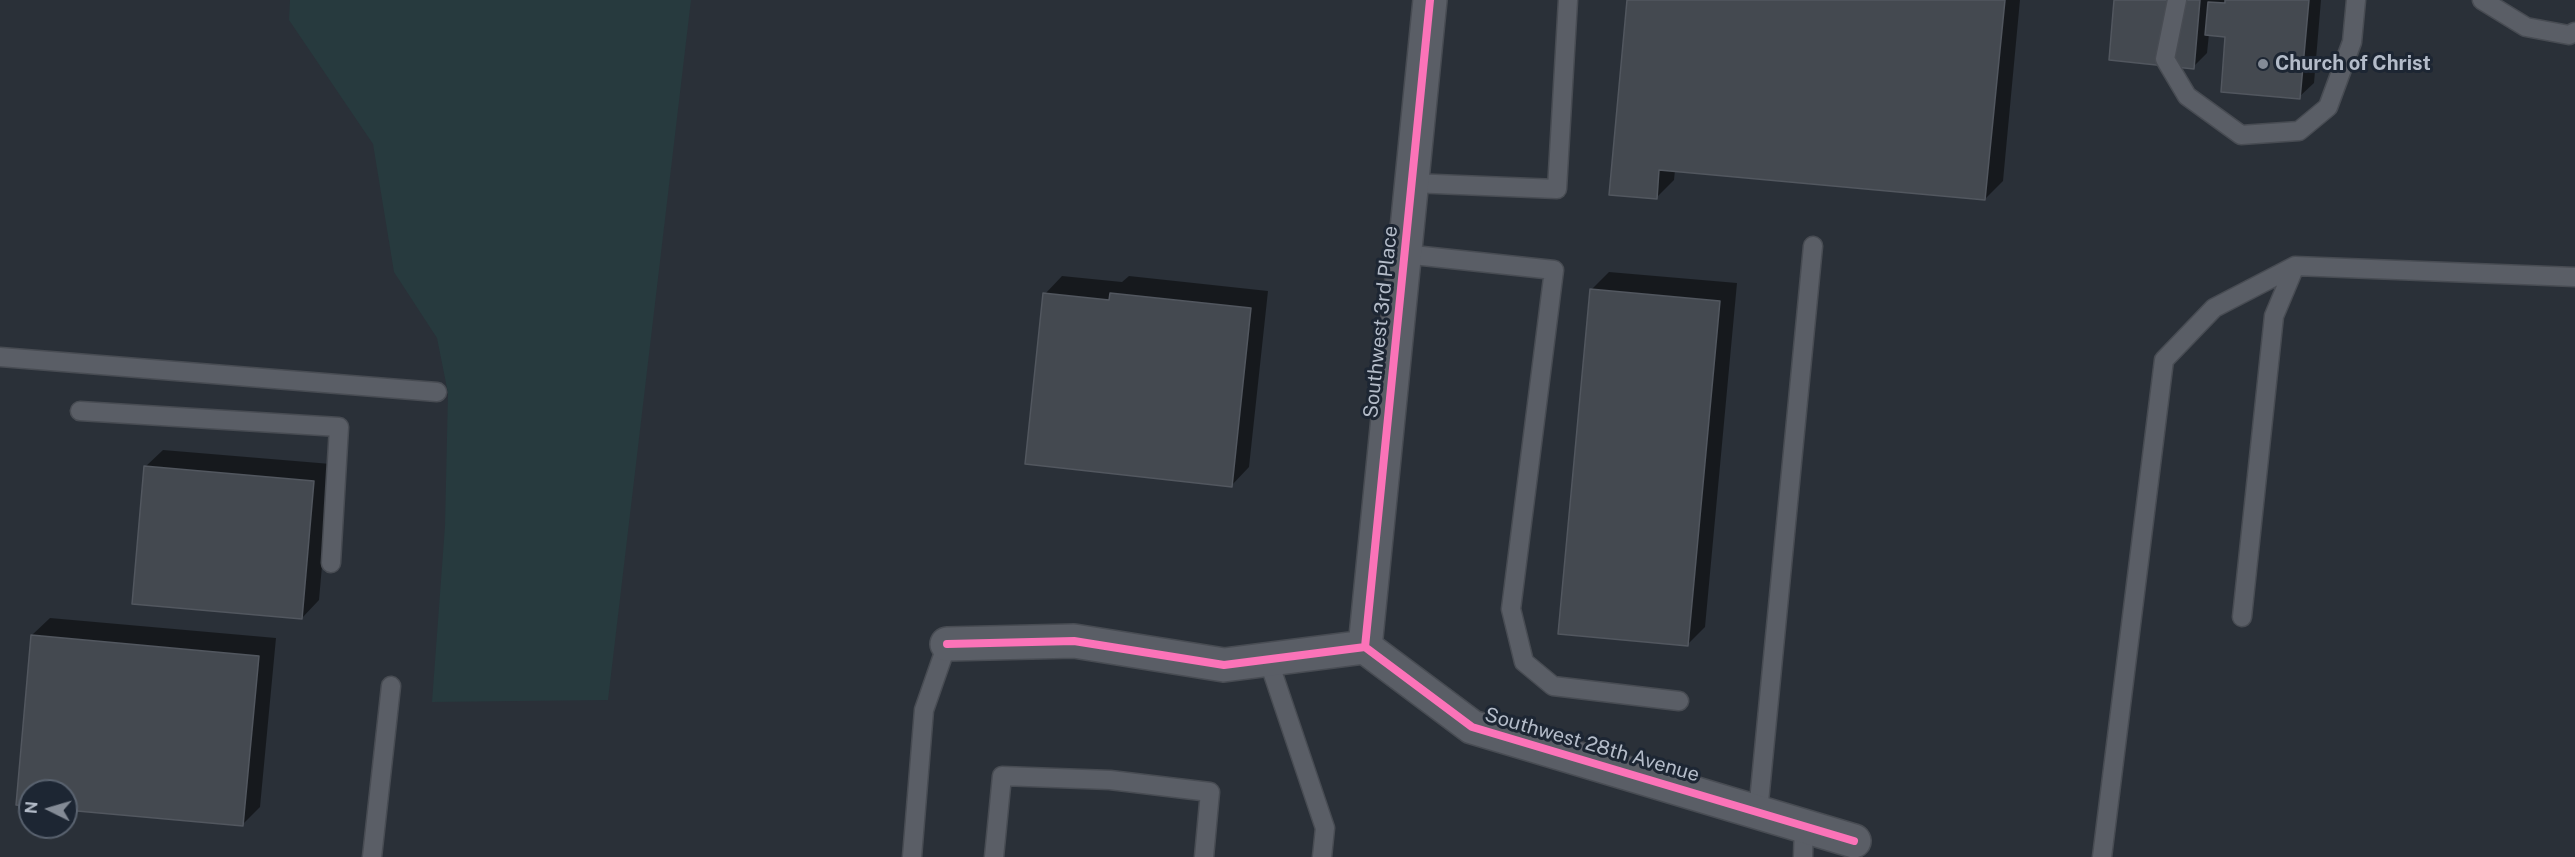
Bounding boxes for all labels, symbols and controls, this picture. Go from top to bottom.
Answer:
place label: Church of Christ [2275,52,2431,76]
marker: Church of Christ [2256,57,2270,71]
street label: Southwest 3rd Place [1359,225,1403,419]
street label: Southwest 28th Avenue [1482,703,1702,787]
north arrow [18,779,78,839]
text: N [22,801,42,815]

